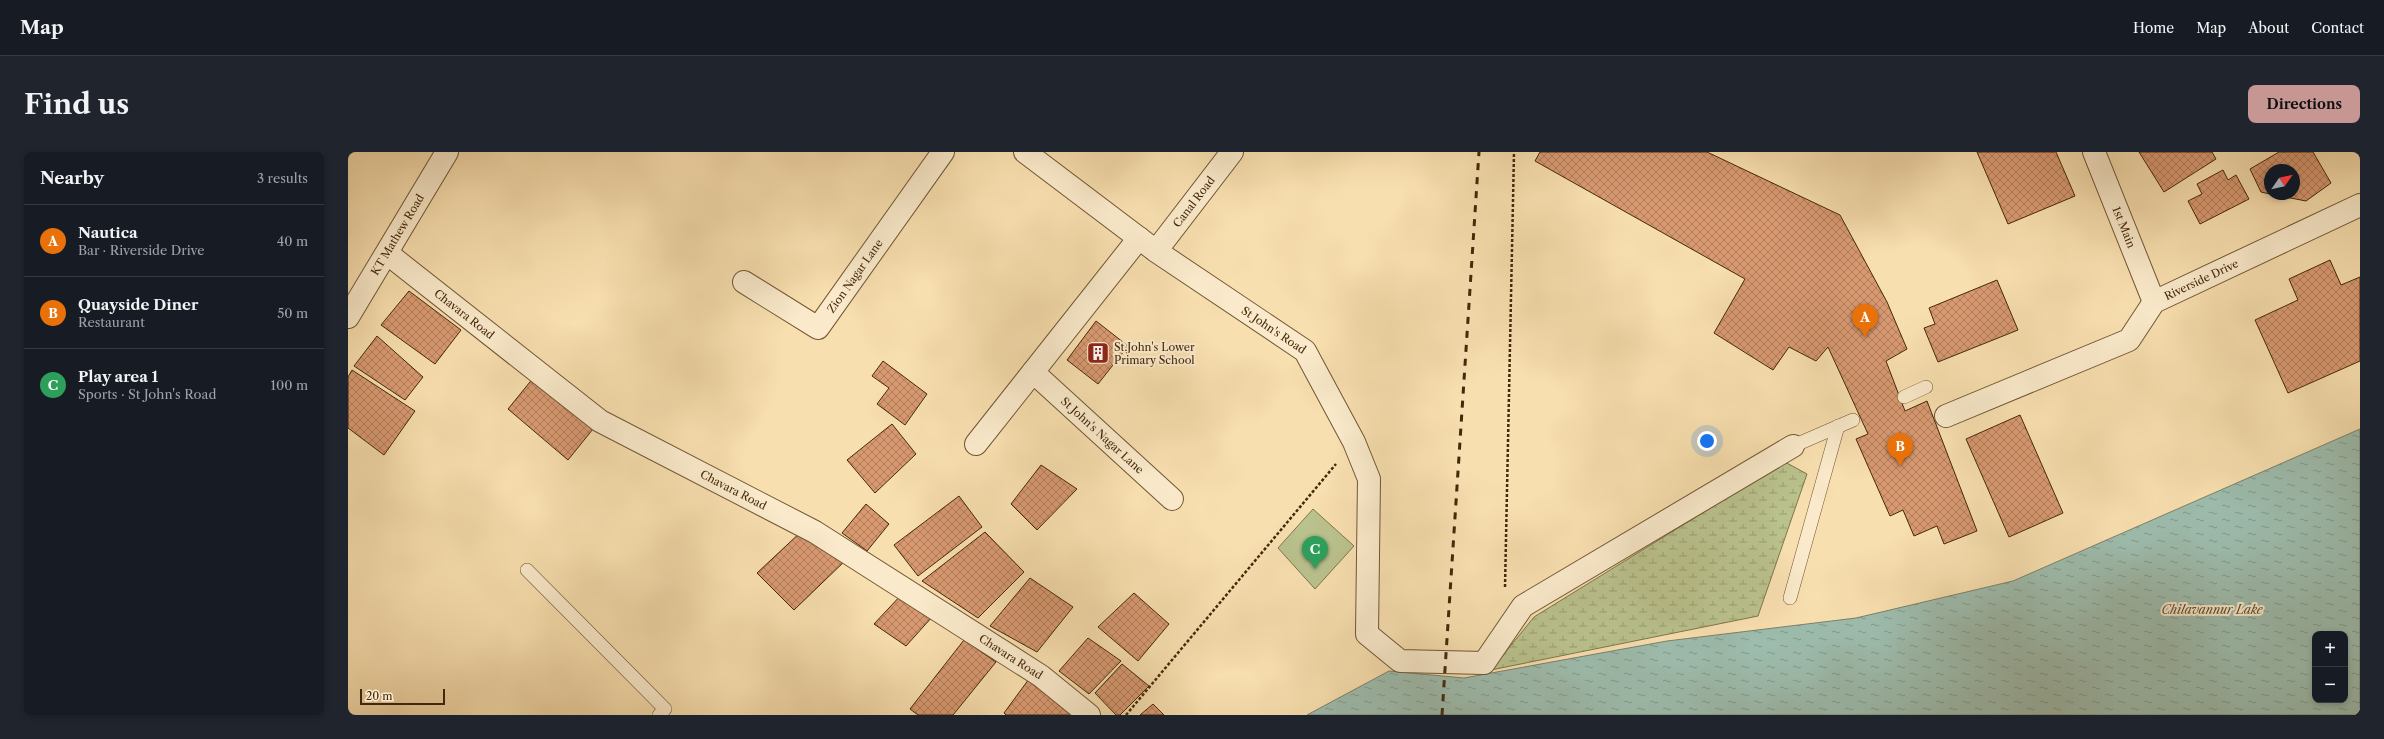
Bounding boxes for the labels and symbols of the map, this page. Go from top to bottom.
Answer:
north arrow [2264,164,2300,200]
street label: Canal Road [1170,173,1218,230]
street label: KT Mathew Road [368,191,427,278]
street label: 1st Main [2110,205,2139,250]
street label: Zion Nagar Lane [824,236,886,315]
street label: Riverside Drive [2162,256,2241,303]
street label: Chavara Road [431,286,497,342]
street label: St John's Road [1239,303,1309,357]
pin: A [1852,304,1878,337]
building icon: St.John's Lower Primary School [1085,340,1111,366]
place label: St.John's Lower Primary School [1114,340,1195,367]
street label: St John's Nagar Lane [1058,394,1147,477]
your location [1697,431,1717,451]
pin: B [1887,433,1913,466]
street label: Chavara Road [698,467,769,513]
pin: C [1302,536,1328,569]
water label: Chilavannur Lake [2162,602,2264,617]
street label: Chavara Road [976,631,1046,682]
scale bar [360,687,445,706]

